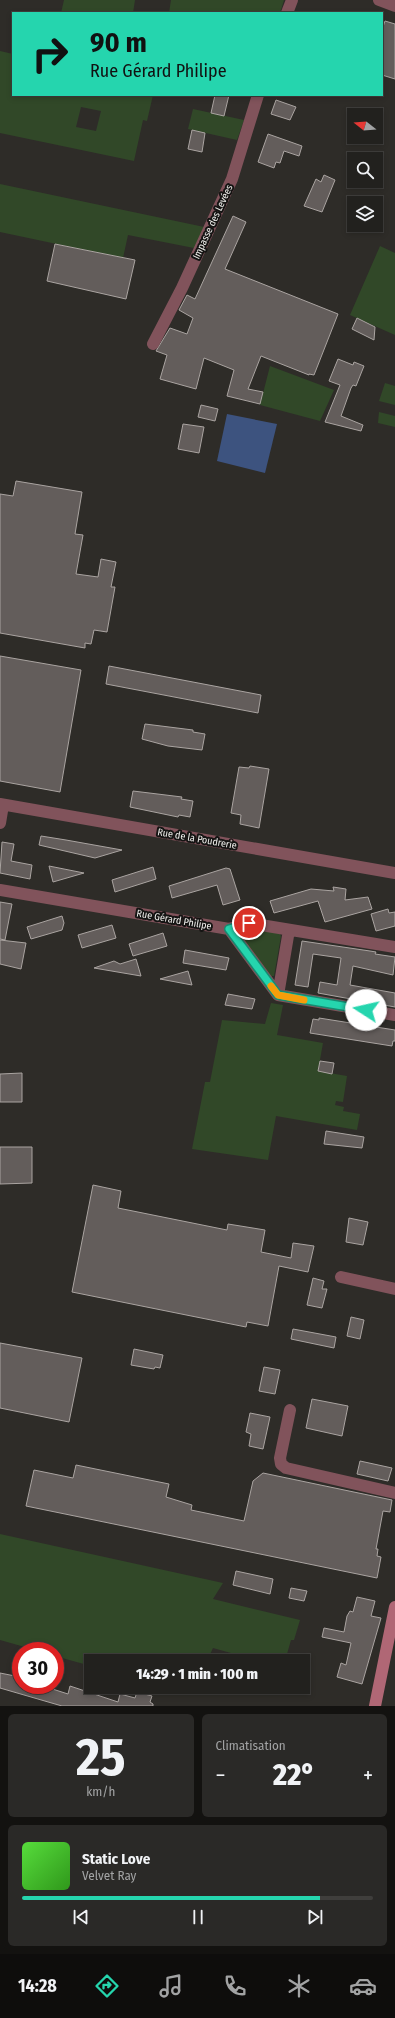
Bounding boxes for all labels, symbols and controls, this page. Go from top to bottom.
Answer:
text: 90 m [90,26,147,59]
icon: right [24,28,76,80]
text: Rue Gérard Philipe [90,60,227,82]
north arrow [347,108,383,144]
map controls [347,108,383,232]
button: search [347,152,383,188]
street label: Impasse des Levées [191,183,235,261]
button: layers [347,196,383,232]
street label: Rue de la Poudrerie [156,826,238,852]
pin [232,906,266,940]
street label: Rue Gérard Philipe [136,908,212,933]
icon: arrive [238,912,260,934]
position arrow [345,989,387,1031]
speed limit sign: 30 [12,1642,64,1694]
text: 14:29 · 1 min · 100 m [136,1665,258,1683]
text: 25 [76,1726,126,1789]
text: Climatisation [216,1738,286,1753]
text: 22° [273,1757,315,1793]
text: − [216,1762,225,1789]
text: + [363,1762,373,1789]
text: km/h [86,1784,115,1799]
text: Static Love [82,1850,150,1868]
text: Velvet Ray [82,1868,136,1883]
icon: previous [70,1906,92,1928]
icon: pause [187,1906,209,1928]
icon: next [304,1906,326,1928]
icon: directions [93,1972,121,2000]
icon: music [157,1972,185,2000]
icon: phone [221,1972,249,2000]
icon: climate [285,1972,313,2000]
icon: car [349,1972,377,2000]
text: 14:28 [18,1975,57,1997]

